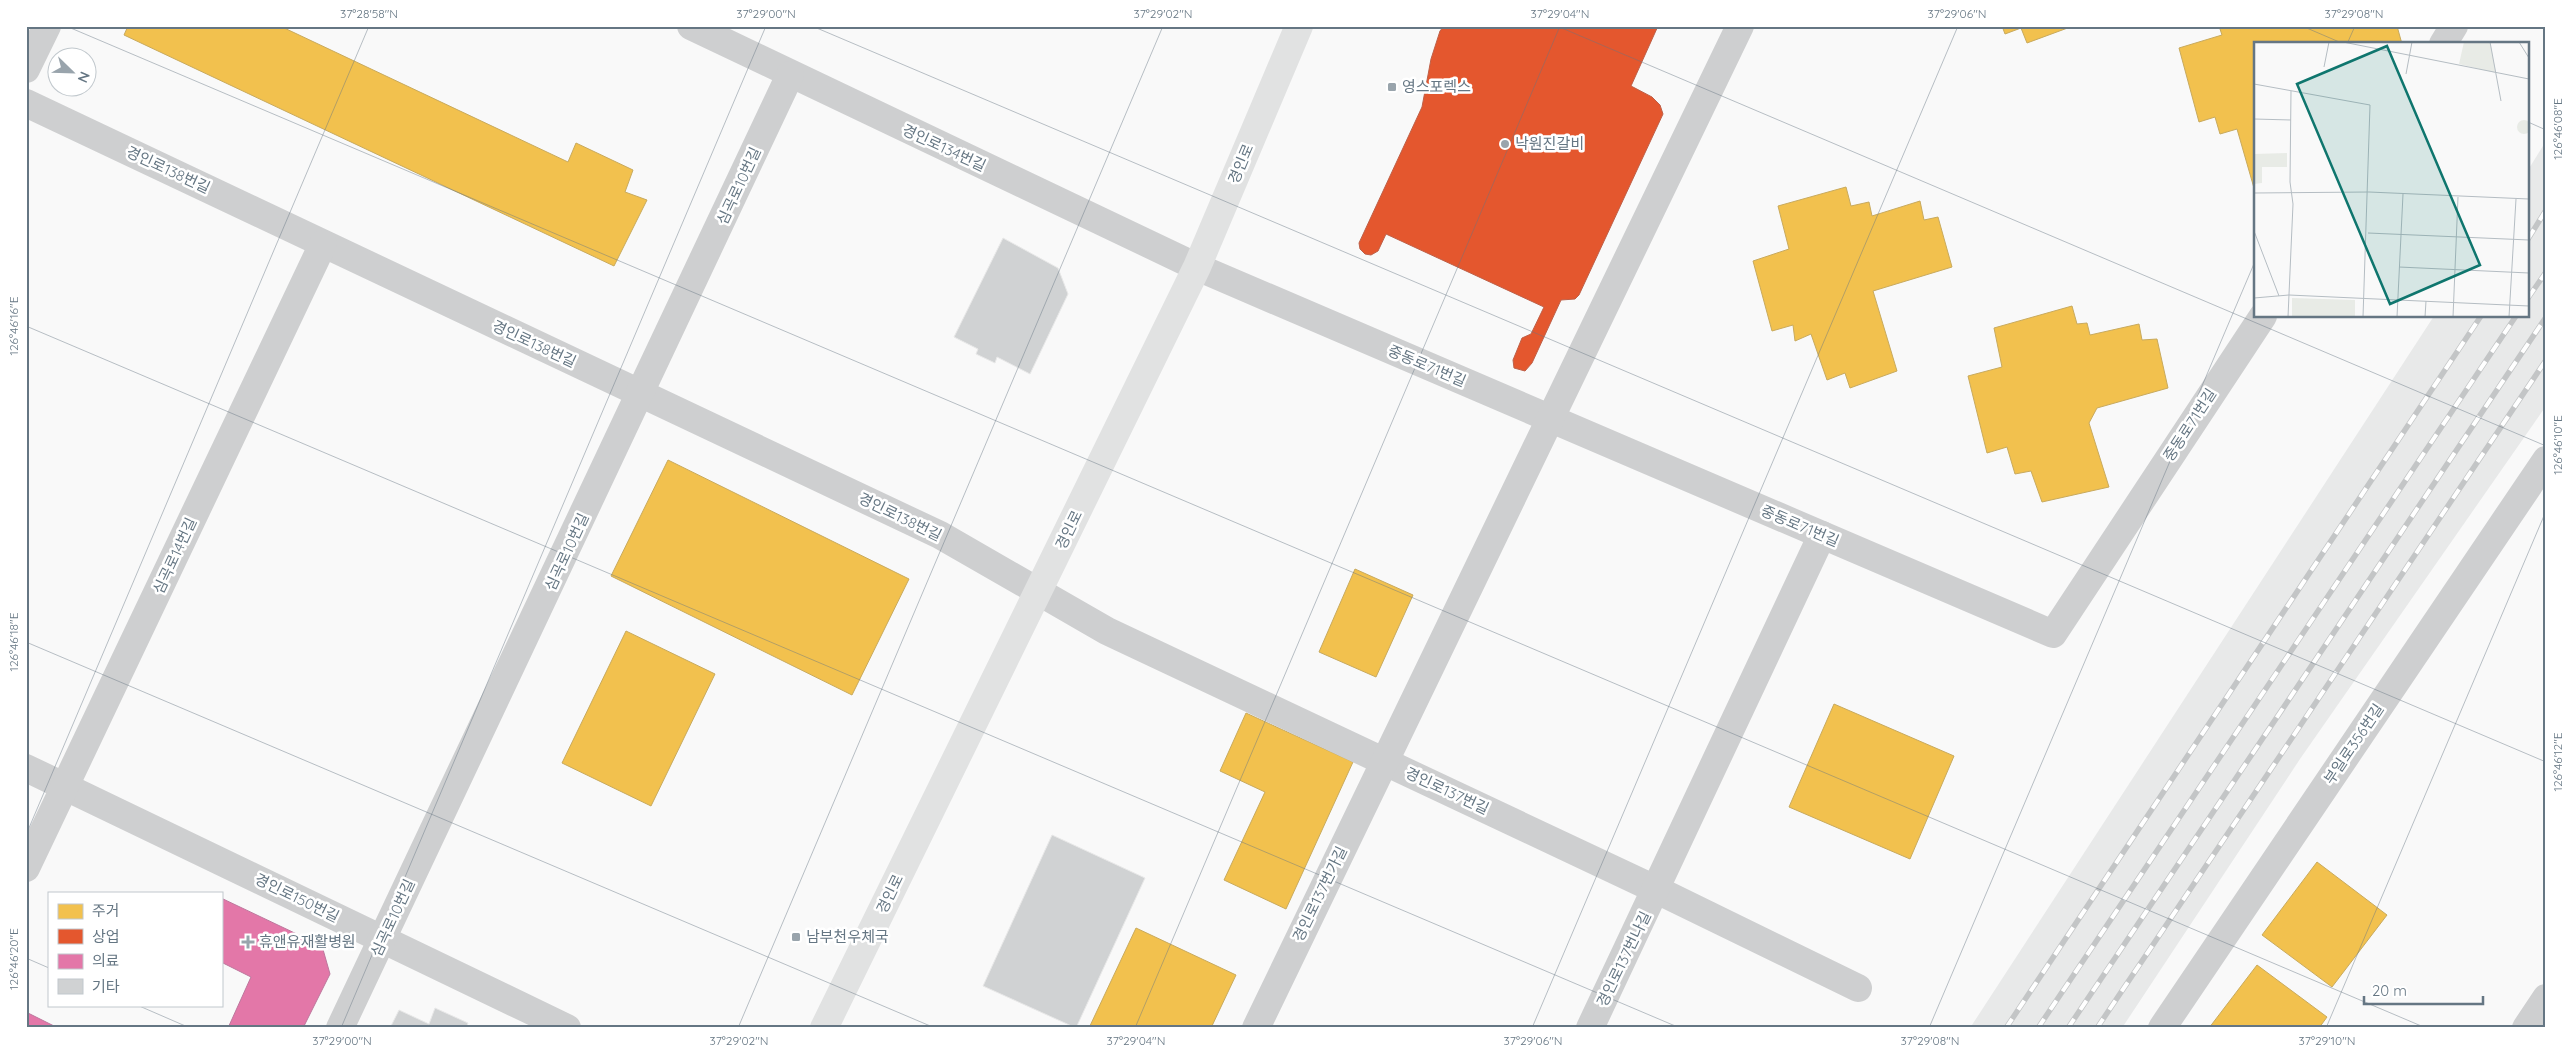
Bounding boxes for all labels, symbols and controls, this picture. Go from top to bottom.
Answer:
text: 37°28'58"N [340,6,398,21]
text: 37°29'00"N [736,6,796,21]
text: 37°29'02"N [1133,6,1193,21]
text: 37°29'04"N [1531,6,1589,21]
text: 37°29'06"N [1927,6,1987,21]
text: 37°29'08"N [2324,6,2384,21]
inset map [2254,42,2530,318]
north arrow [48,48,98,98]
text: N [74,69,94,85]
place label: 영스포렉스 [1402,77,1471,96]
marker: 영스포렉스 [1386,81,1398,93]
text: 126°46'08"E [2550,98,2565,160]
street label: 경인로134번길 [899,120,989,175]
place label: 낙원진갈비 [1515,134,1584,153]
marker: 낙원진갈비 [1499,138,1511,150]
street label: 경인로 [1224,141,1257,187]
street label: 경인로138번길 [123,142,213,197]
street label: 심곡로10번길 [712,144,765,228]
text: 126°46'16"E [6,296,21,355]
street label: 경인로138번길 [489,316,579,371]
street label: 중동로71번길 [1385,341,1469,390]
street label: 중동로71번길 [2159,385,2220,465]
text: 126°46'10"E [2550,415,2565,475]
street label: 경인로138번길 [855,488,945,545]
street label: 중동로71번길 [1758,501,1842,550]
street label: 경인로 [1051,507,1086,553]
street label: 심곡로10번길 [540,510,593,594]
street label: 심곡로14번길 [149,515,201,597]
text: 126°46'18"E [6,612,21,671]
street label: 부일로356번길 [2320,700,2387,788]
text: 126°46'12"E [2550,732,2565,792]
street label: 경인로137번길 [1402,763,1492,818]
street label: 경인로137번가길 [1288,843,1351,945]
street label: 경인로150번길 [252,869,343,926]
street label: 경인로 [872,871,907,917]
street label: 심곡로10번길 [366,876,419,960]
legend [48,892,222,1006]
text: 주거 [92,901,120,920]
street label: 경인로137번나길 [1592,908,1655,1010]
text: 상업 [92,927,120,946]
place label: 남부천우체국 [806,927,889,946]
text: 126°46'20"E [6,928,21,990]
marker: 남부천우체국 [790,931,802,943]
place label: 휴앤유재활병원 [259,932,356,951]
marker: 휴앤유재활병원 [241,935,255,949]
text: 의료 [92,951,120,970]
scale bar [2364,974,2483,1006]
text: 기타 [92,977,120,996]
text: 20 m [2372,981,2407,1000]
text: 37°29'00"N [312,1033,372,1048]
text: 37°29'02"N [709,1033,769,1048]
text: 37°29'04"N [1107,1033,1165,1048]
text: 37°29'06"N [1503,1033,1563,1048]
text: 37°29'08"N [1900,1033,1960,1048]
text: 37°29'10"N [2298,1033,2356,1048]

